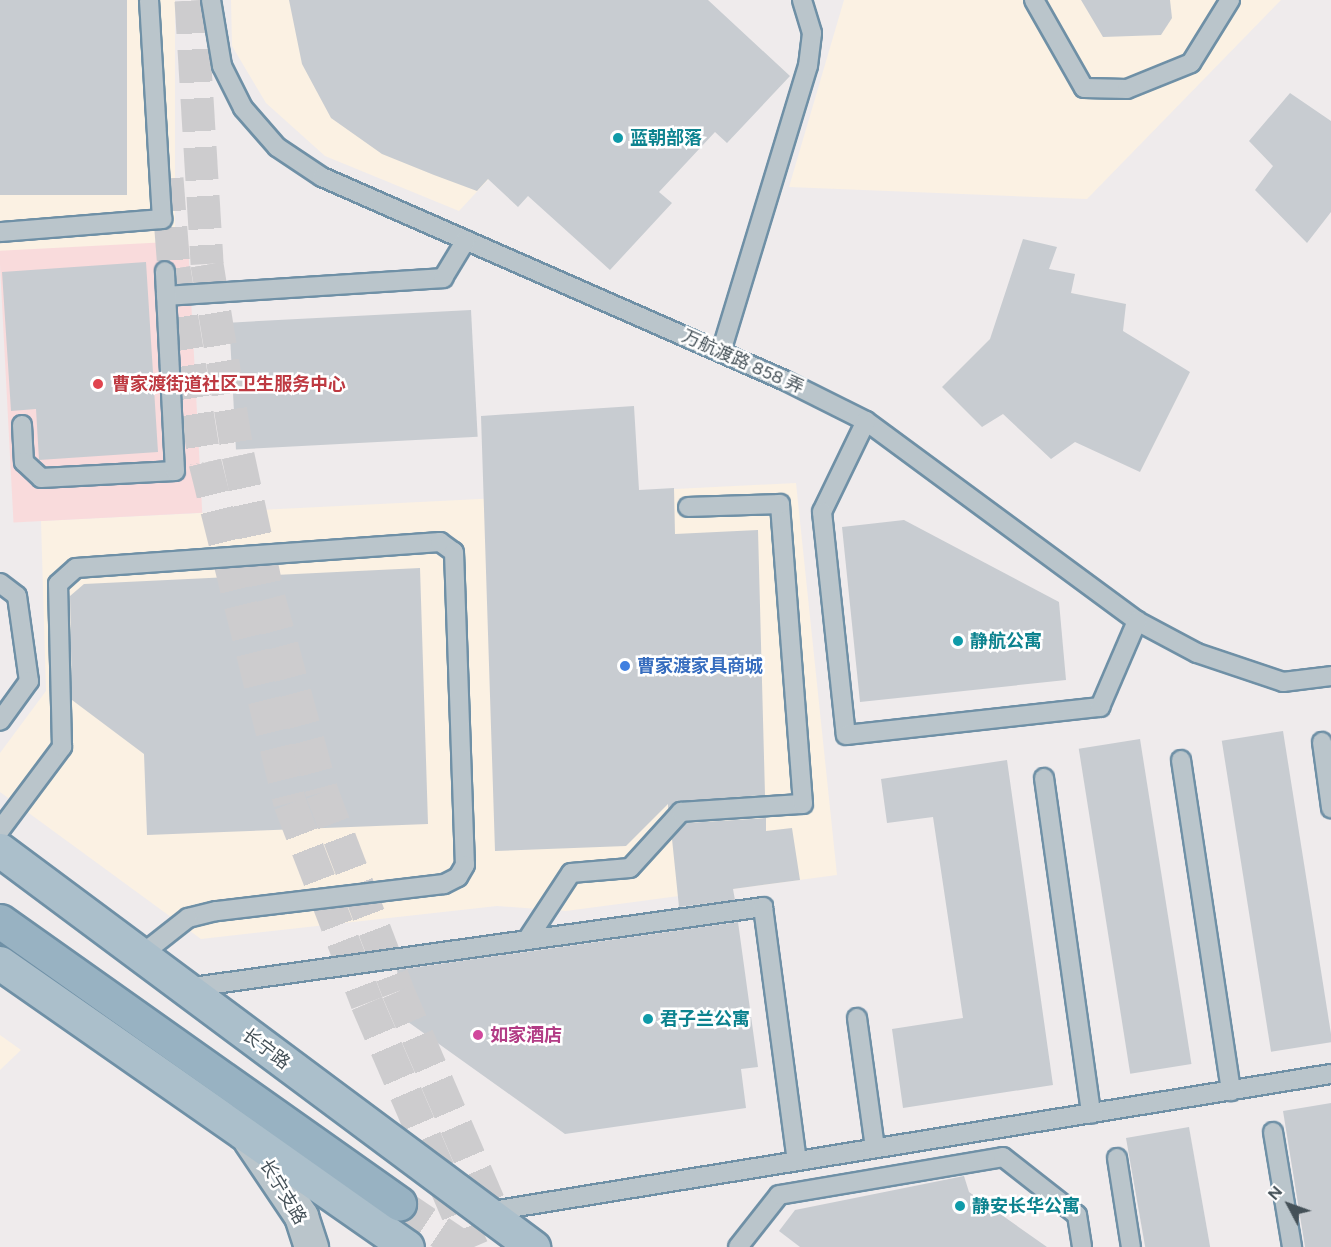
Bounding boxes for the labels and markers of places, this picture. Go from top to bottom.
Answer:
place label: 蓝朝部落 [630,127,702,149]
marker: 蓝朝部落 [611,131,625,145]
place label: 曹家渡街道社区卫生服务中心 [112,373,346,395]
marker: 曹家渡街道社区卫生服务中心 [89,375,107,393]
place label: 静航公寓 [970,630,1042,652]
marker: 静航公寓 [951,634,965,648]
place label: 曹家渡家具商城 [637,655,763,677]
marker: 曹家渡家具商城 [618,659,632,673]
place label: 君子兰公寓 [660,1008,750,1030]
marker: 君子兰公寓 [641,1012,655,1026]
place label: 如家酒店 [490,1024,562,1046]
marker: 如家酒店 [471,1028,485,1042]
place label: 静安长华公寓 [972,1195,1080,1217]
marker: 静安长华公寓 [953,1199,967,1213]

